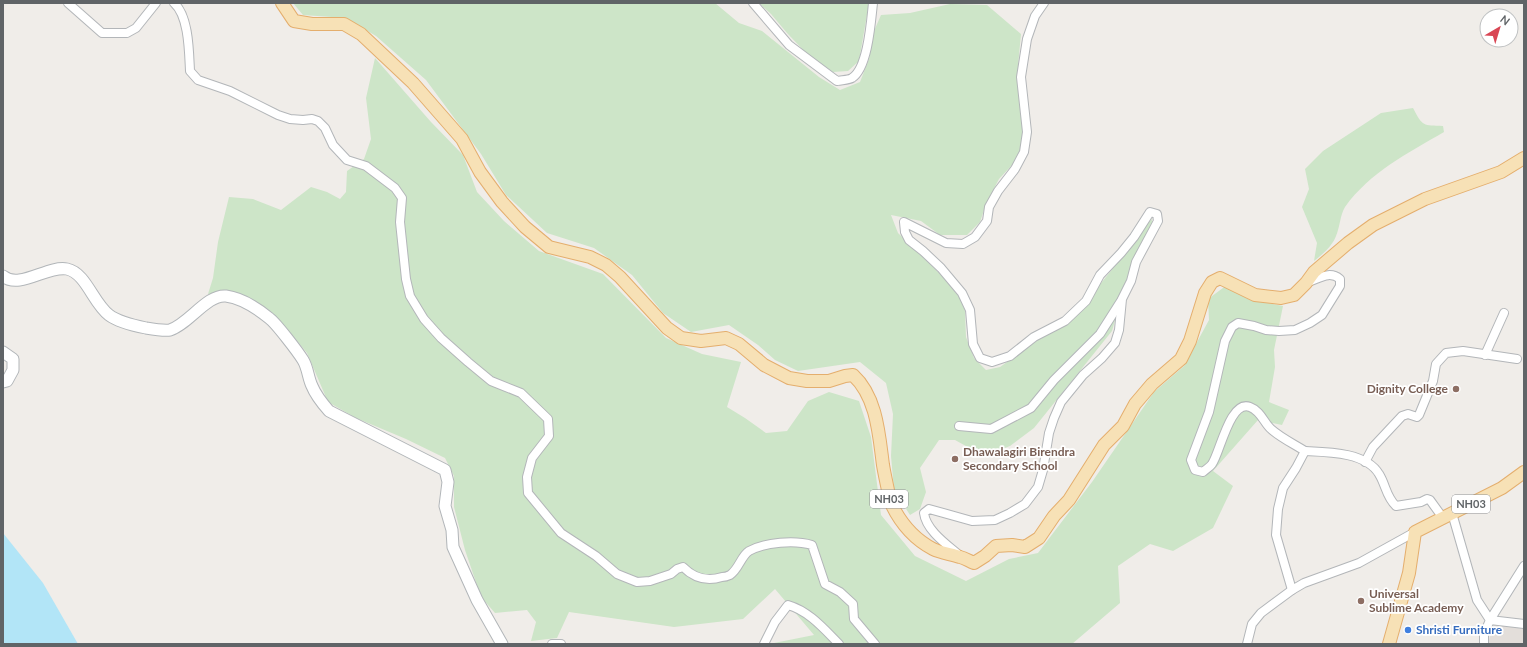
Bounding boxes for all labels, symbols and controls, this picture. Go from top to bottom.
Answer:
north arrow [1479,8,1519,48]
text: N [1498,12,1513,27]
place label: Dignity College [1367,381,1449,396]
marker: Dignity College [1451,384,1461,394]
place label: Dhawalagiri Birendra Secondary School [963,444,1075,473]
marker: Dhawalagiri Birendra Secondary School [950,454,960,464]
road number: NH03 [870,490,908,508]
road number: NH03 [1452,495,1490,513]
place label: Universal Sublime Academy [1369,586,1464,615]
marker: Universal Sublime Academy [1356,596,1366,606]
place label: Shristi Furniture [1416,622,1503,637]
marker: Shristi Furniture [1403,625,1413,635]

